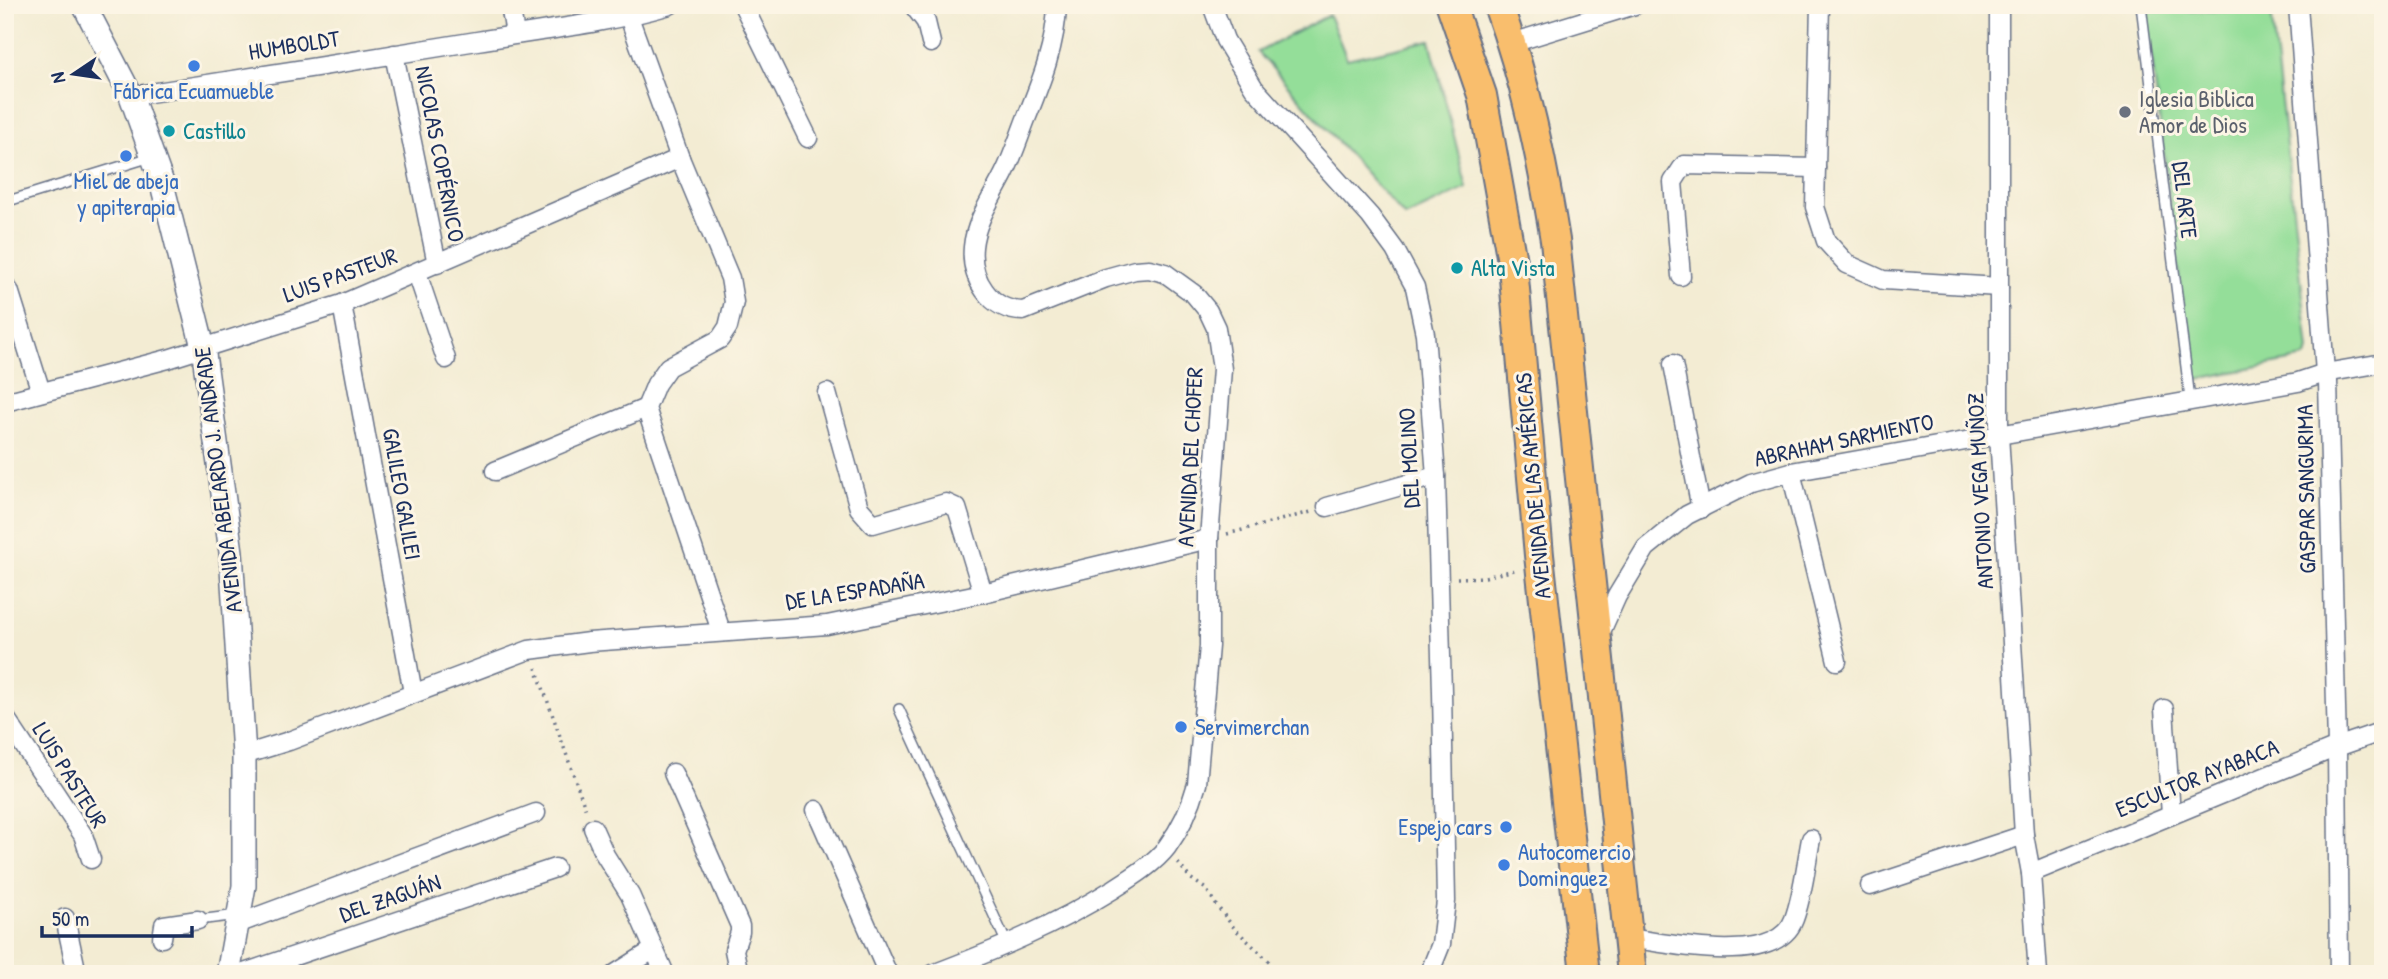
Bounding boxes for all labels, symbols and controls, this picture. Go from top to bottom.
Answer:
street label: HUMBOLDT [246,22,342,67]
north arrow [38,38,108,108]
marker: Fábrica Ecuamueble [186,58,202,74]
street label: NICOLAS COPÉRNICO [408,63,473,245]
text: N [44,70,71,86]
place label: Fábrica Ecuamueble [113,75,274,106]
place label: Iglesia Biblica Amor de Dios [2139,83,2254,140]
marker: Iglesia Biblica Amor de Dios [2117,104,2133,120]
place label: Castillo [183,115,246,146]
marker: Castillo [161,123,177,139]
marker: Miel de abeja y apiterapia [118,148,134,164]
street label: DEL ARTE [2165,160,2206,240]
place label: Miel de abeja y apiterapia [74,165,178,222]
street label: LUIS PASTEUR [278,240,401,310]
place label: Alta Vista [1471,252,1554,283]
marker: Alta Vista [1449,260,1465,276]
street label: AVENIDA ABELARDO J. ANDRADE [186,345,249,615]
street label: AVENIDA DEL CHOFER [1169,366,1210,548]
street label: AVENIDA DE LAS AMÉRICAS [1507,371,1558,600]
street label: ANTONIO VEGA MUÑOZ [1959,392,2000,590]
street label: GASPAR SANGURIMA [2289,404,2322,574]
street label: ABRAHAM SARMIENTO [1751,405,1937,474]
street label: DEL MOLINO [1390,407,1427,509]
street label: GALILEO GALILEI [376,426,429,562]
street label: DE LA ESPADAÑA [783,564,927,617]
place label: Servimerchan [1195,711,1310,742]
street label: LUIS PASTEUR [26,716,115,834]
marker: Servimerchan [1173,719,1189,735]
street label: ESCULTOR AYABACA [2111,731,2283,824]
place label: Espejo cars [1398,811,1492,842]
marker: Espejo cars [1498,819,1514,835]
place label: Autocomercio Dominguez [1518,836,1631,893]
marker: Autocomercio Dominguez [1496,857,1512,873]
street label: DEL ZAGUÁN [335,866,445,929]
scale bar [42,895,192,939]
text: 50 m [52,904,89,933]

